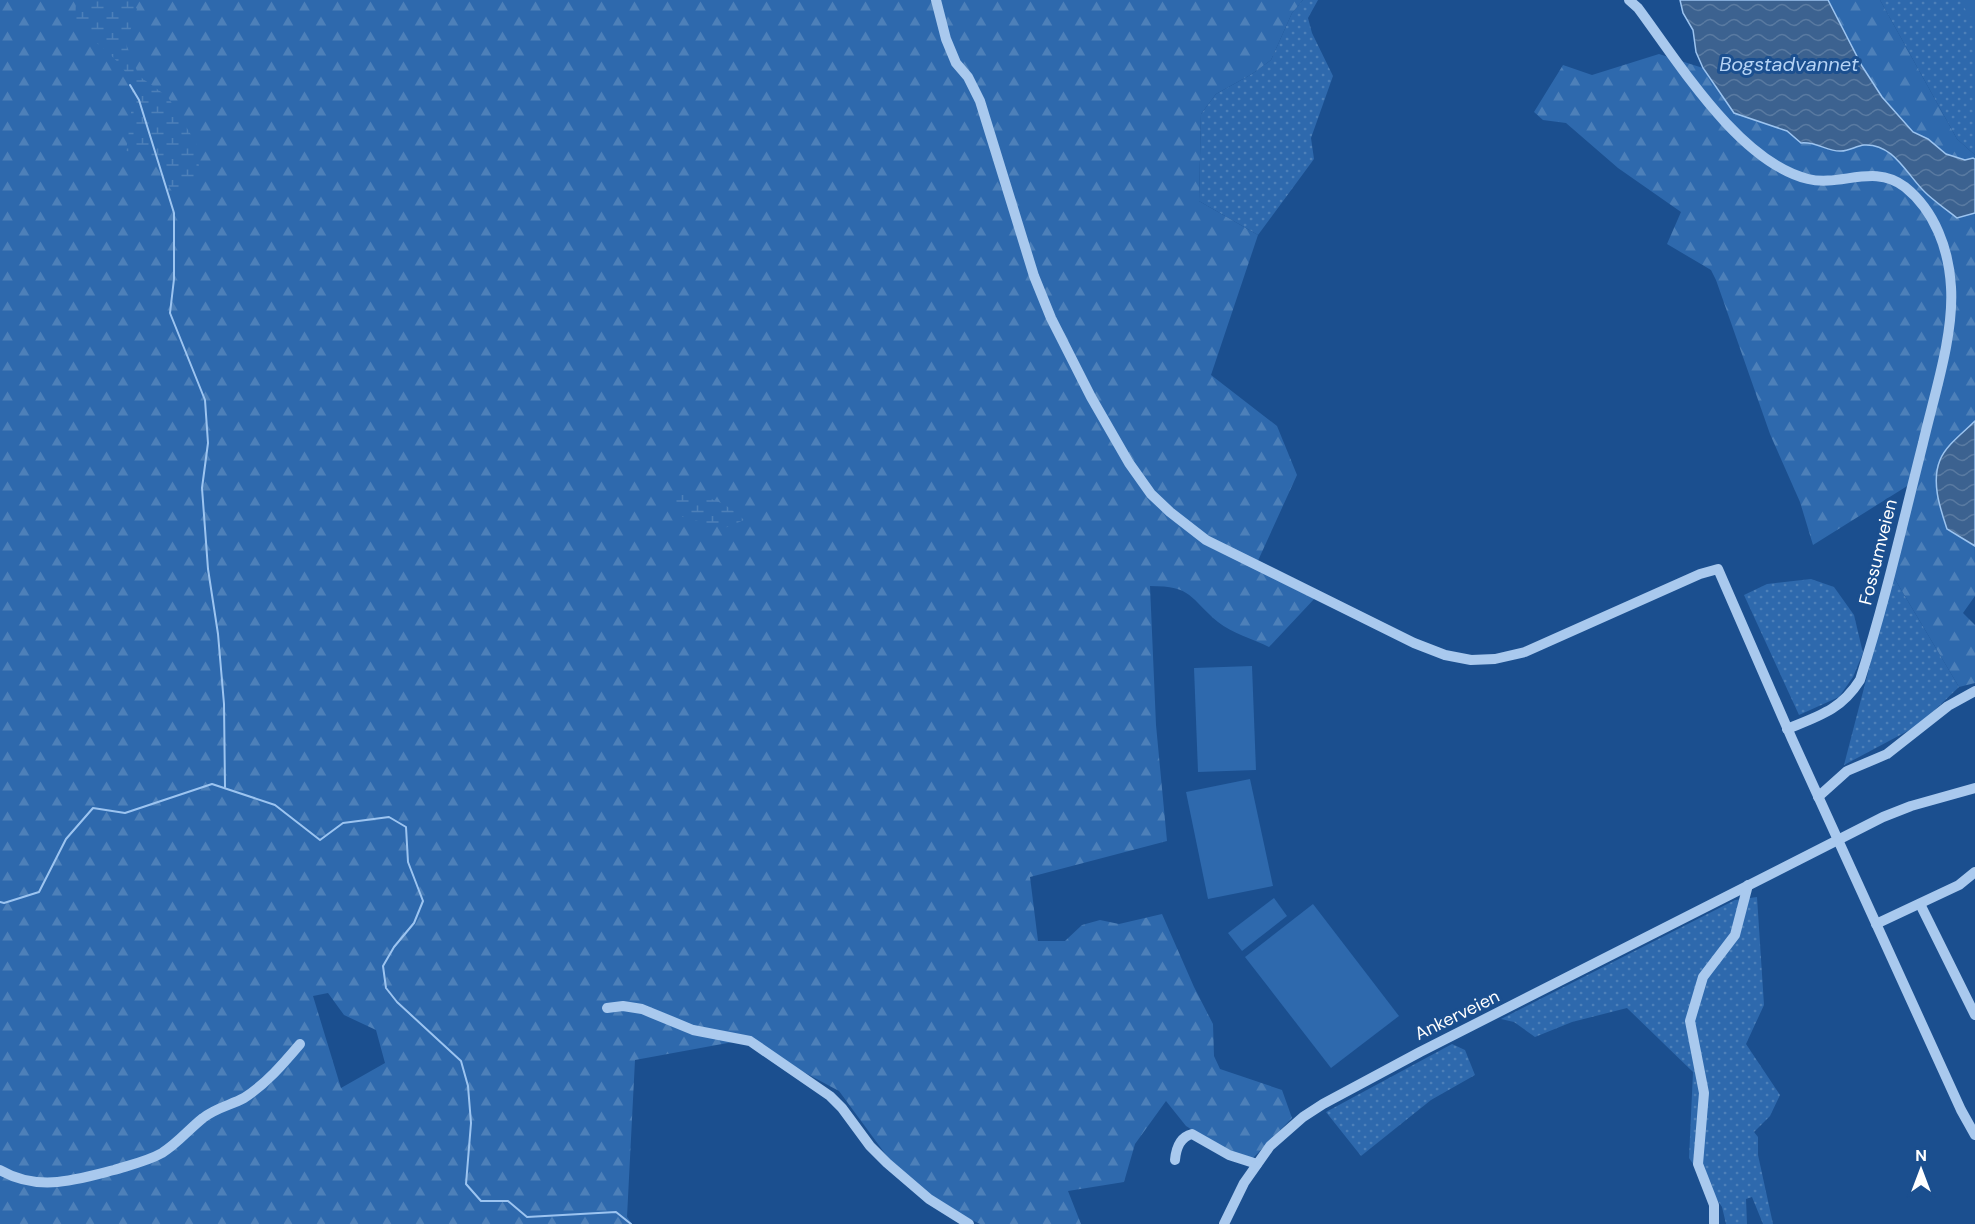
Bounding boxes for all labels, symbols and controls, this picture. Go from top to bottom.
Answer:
water label: Bogstadvannet [1719,51,1859,77]
street label: Fossumveien [1853,497,1903,607]
street label: Ankerveien [1411,984,1503,1046]
north arrow [1891,1140,1951,1200]
text: N [1915,1145,1927,1166]

